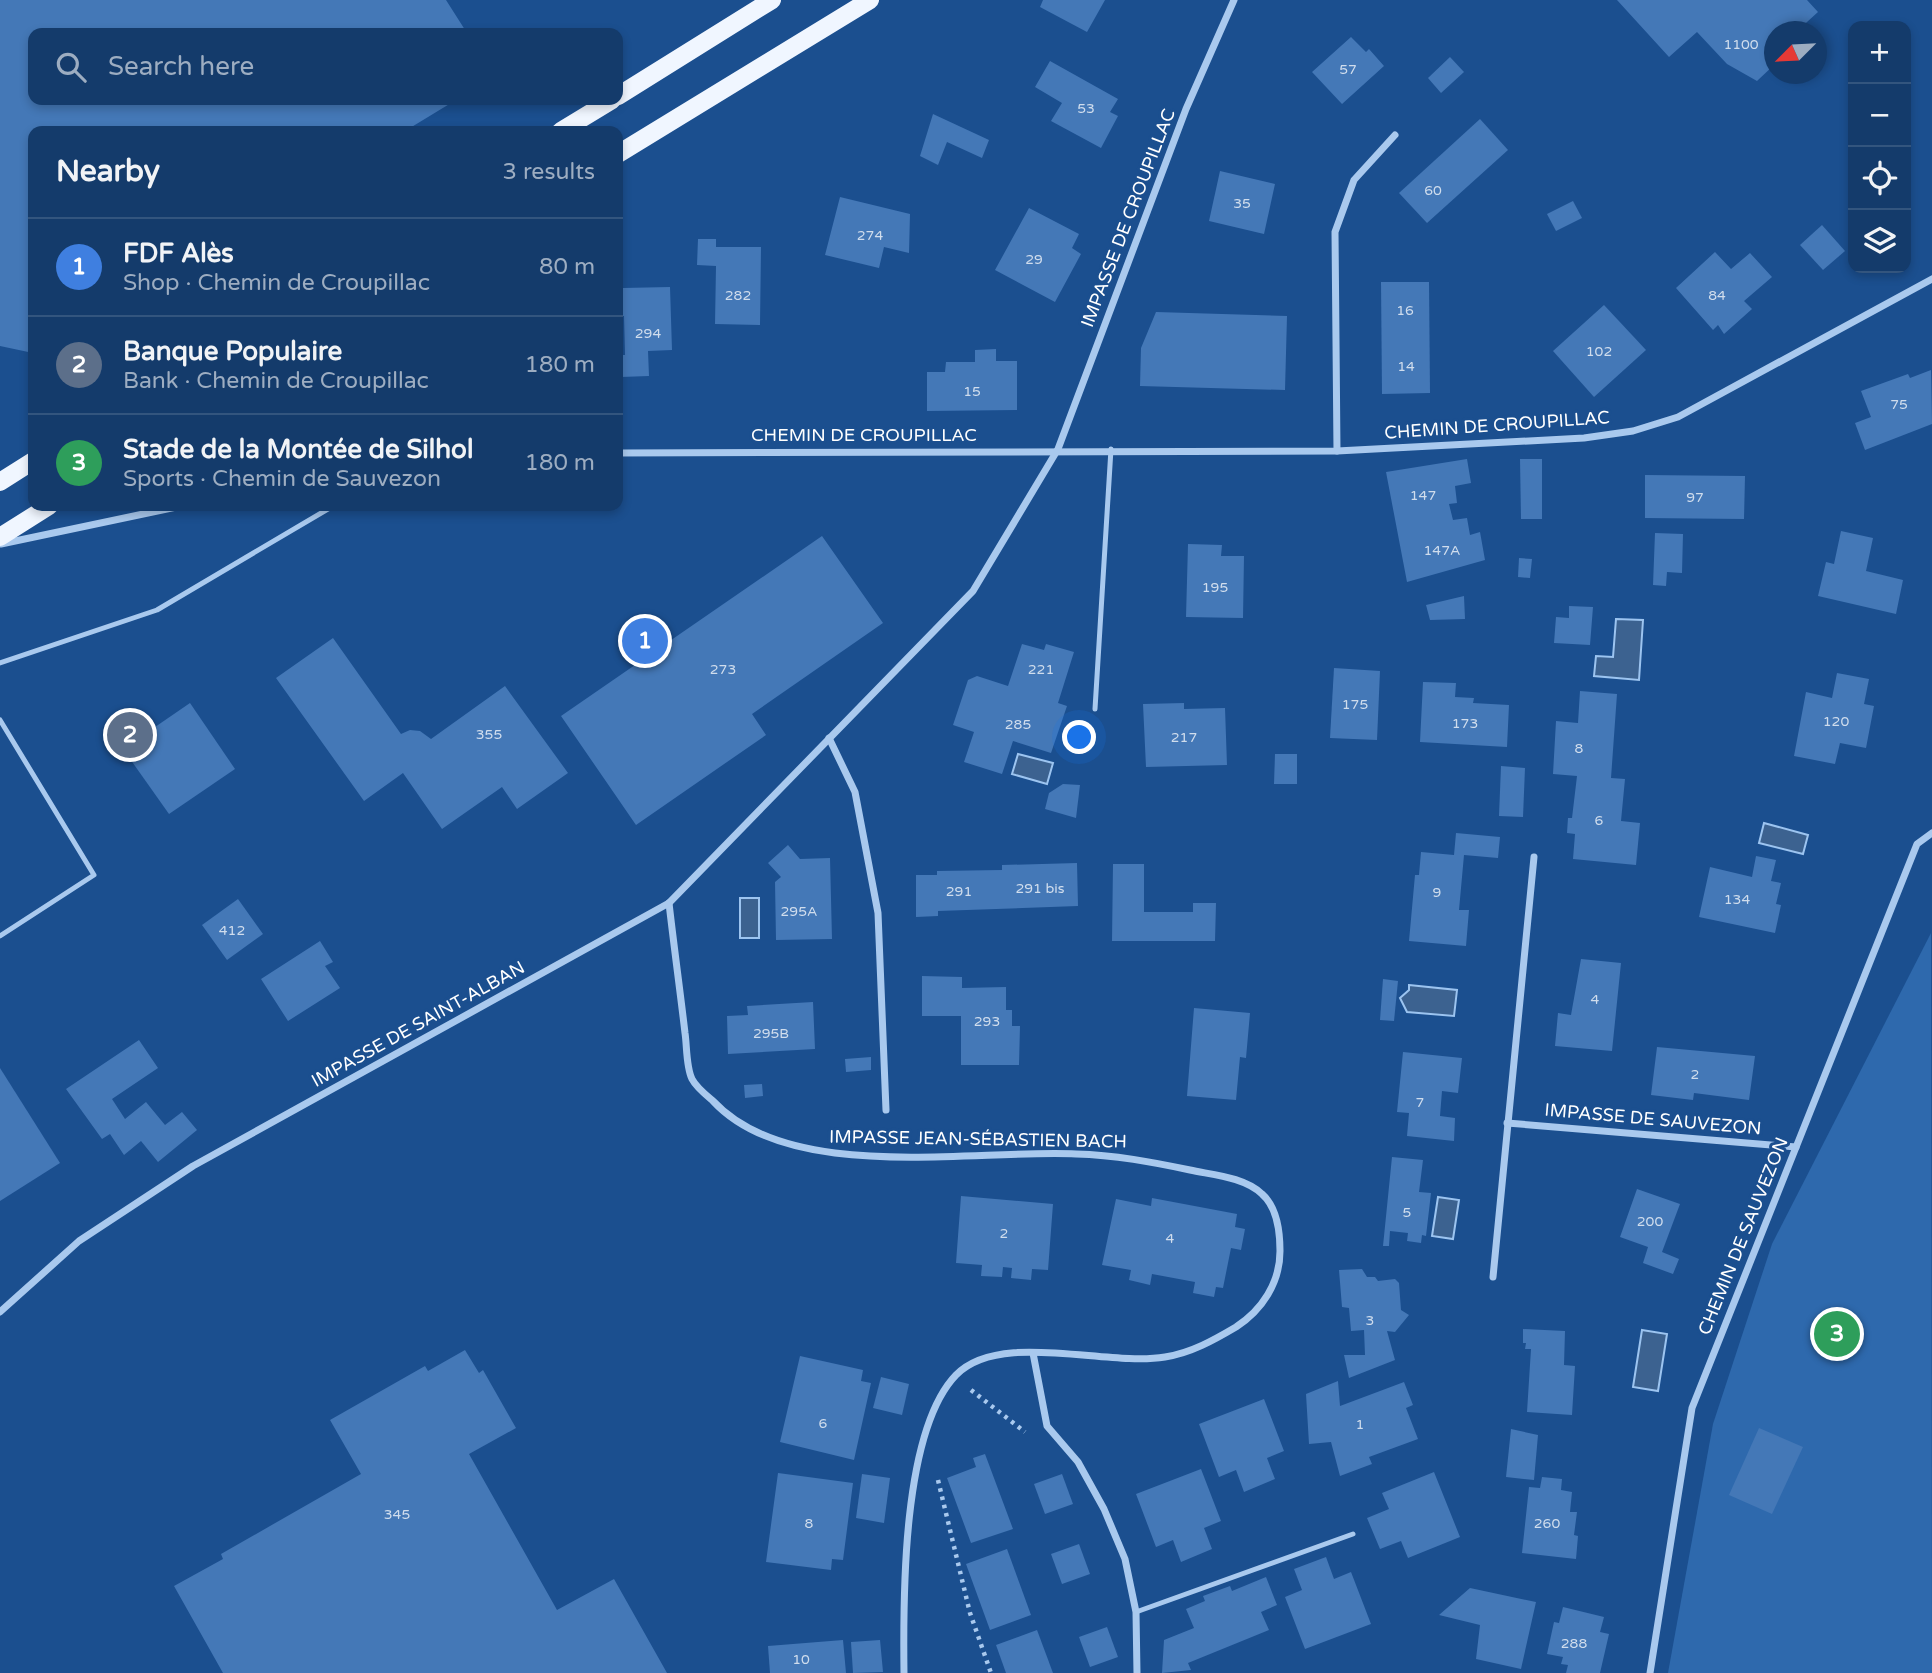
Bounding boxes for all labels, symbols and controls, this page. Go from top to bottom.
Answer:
north arrow [1764,21,1827,84]
map controls [1848,21,1911,273]
button: + [1848,21,1911,84]
search box [28,28,623,105]
house number: 1100 [1723,36,1759,53]
icon: search [52,48,90,86]
text: Search here [108,51,254,82]
house number: 57 [1339,61,1357,78]
button: − [1848,84,1911,147]
house number: 53 [1077,100,1095,117]
street label: IMPASSE DE CROUPILLAC [1076,106,1180,330]
button: locate [1848,147,1911,210]
text: Nearby [56,153,160,190]
text: 3 results [502,158,595,186]
house number: 60 [1424,182,1442,199]
house number: 35 [1233,195,1251,212]
button: layers [1848,210,1911,273]
house number: 274 [857,227,883,244]
text: FDF Alès [123,238,234,269]
house number: 29 [1025,251,1043,268]
text: 1 [72,253,86,281]
text: 80 m [539,253,595,281]
text: Shop · Chemin de Croupillac [123,269,430,297]
house number: 282 [725,287,751,304]
house number: 84 [1708,287,1726,304]
house number: 16 [1396,302,1414,319]
house number: 294 [635,325,661,342]
text: Banque Populaire [123,336,342,367]
house number: 102 [1586,343,1612,360]
text: 2 [72,351,86,379]
text: 180 m [525,351,595,379]
house number: 14 [1397,358,1415,375]
text: Bank · Chemin de Croupillac [123,367,429,395]
house number: 15 [963,383,981,400]
house number: 75 [1890,396,1908,413]
street label: CHEMIN DE CROUPILLAC [1384,406,1610,444]
street label: CHEMIN DE CROUPILLAC [751,424,977,446]
text: Stade de la Montée de Silhol [123,434,473,465]
text: 3 [72,449,86,477]
text: 180 m [525,449,595,477]
text: Sports · Chemin de Sauvezon [123,465,441,493]
house number: 147 [1410,487,1436,504]
house number: 97 [1686,489,1704,506]
house number: 147A [1424,542,1460,559]
house number: 195 [1202,579,1228,596]
pin: 1 [622,615,668,667]
house number: 273 [710,661,736,678]
house number: 221 [1028,661,1054,678]
house number: 175 [1342,696,1368,713]
pin: 2 [107,709,153,761]
house number: 120 [1823,713,1849,730]
house number: 173 [1452,715,1478,732]
house number: 285 [1005,716,1031,733]
your location [1062,720,1096,754]
house number: 355 [476,726,502,743]
house number: 217 [1171,729,1197,746]
house number: 8 [1575,740,1584,757]
house number: 6 [1595,812,1604,829]
house number: 291 bis [1015,880,1065,897]
house number: 291 [946,883,972,900]
house number: 9 [1433,884,1441,901]
house number: 134 [1724,891,1750,908]
house number: 295A [781,903,817,920]
house number: 412 [219,922,245,939]
street label: IMPASSE DE SAINT-ALBAN [308,956,528,1092]
house number: 4 [1591,991,1600,1008]
house number: 293 [974,1013,1000,1030]
house number: 295B [753,1025,789,1042]
house number: 2 [1691,1066,1699,1083]
house number: 7 [1416,1094,1424,1111]
street label: IMPASSE DE SAUVEZON [1544,1099,1762,1139]
street label: IMPASSE JEAN-SÉBASTIEN BACH [829,1125,1127,1153]
street label: CHEMIN DE SAUVEZON [1693,1134,1793,1338]
house number: 5 [1403,1204,1411,1221]
house number: 200 [1637,1213,1663,1230]
house number: 2 [1000,1225,1008,1242]
house number: 4 [1166,1230,1175,1247]
pin: 3 [1814,1308,1860,1360]
house number: 3 [1366,1312,1374,1329]
house number: 6 [819,1415,828,1432]
house number: 1 [1356,1416,1364,1433]
house number: 345 [384,1506,410,1523]
house number: 8 [805,1515,814,1532]
house number: 260 [1534,1515,1560,1532]
house number: 288 [1561,1635,1587,1652]
house number: 10 [792,1651,810,1668]

